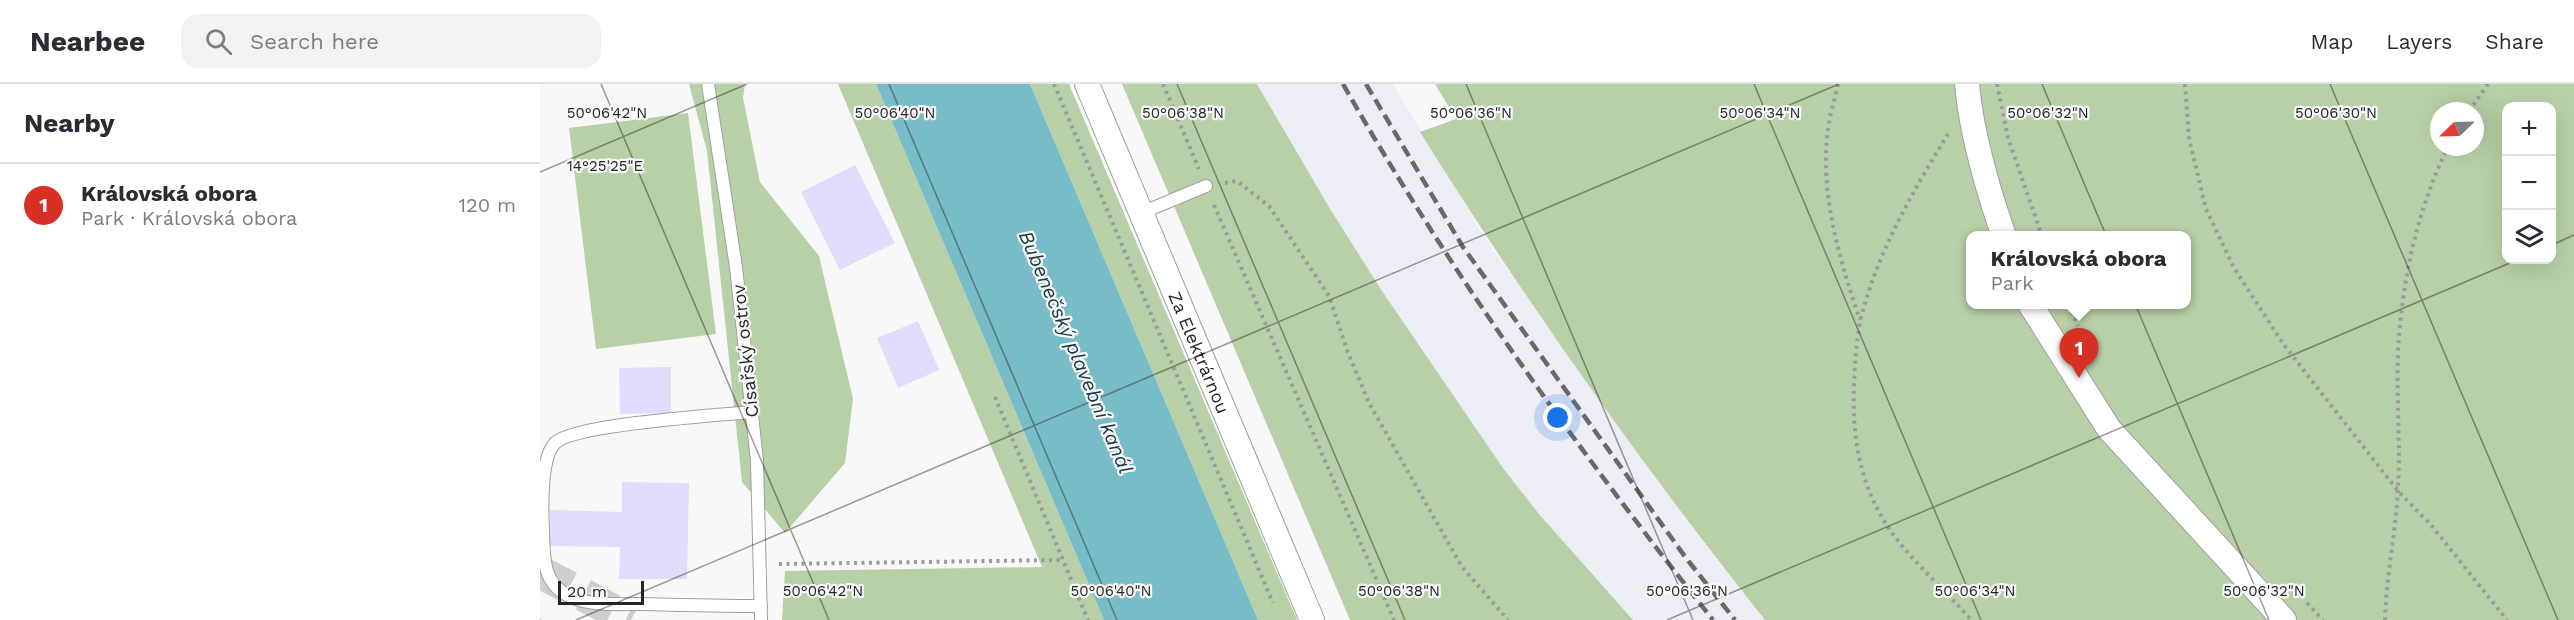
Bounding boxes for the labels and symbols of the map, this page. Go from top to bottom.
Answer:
north arrow [2430,102,2484,156]
text: 50°06'42"N [567,104,647,122]
text: 50°06'40"N [854,104,936,122]
text: 50°06'38"N [1142,104,1224,122]
text: 50°06'36"N [1430,104,1512,122]
text: 50°06'34"N [1719,104,1801,122]
text: 50°06'32"N [2007,104,2089,122]
text: 50°06'30"N [2295,104,2377,122]
text: 14°25'25"E [567,157,643,175]
water label: Bubenečský plavební kanál [1014,227,1138,477]
street label: Císařský ostrov [728,283,762,418]
street label: Za Elektrárnou [1165,288,1235,416]
pin: 1 [2060,328,2098,378]
your location [1543,403,1572,432]
scale bar [558,578,644,606]
text: 50°06'42"N [783,582,863,600]
text: 50°06'40"N [1070,582,1152,600]
text: 50°06'38"N [1358,582,1440,600]
text: 50°06'36"N [1646,582,1728,600]
text: 50°06'34"N [1934,582,2016,600]
text: 50°06'32"N [2223,582,2305,600]

